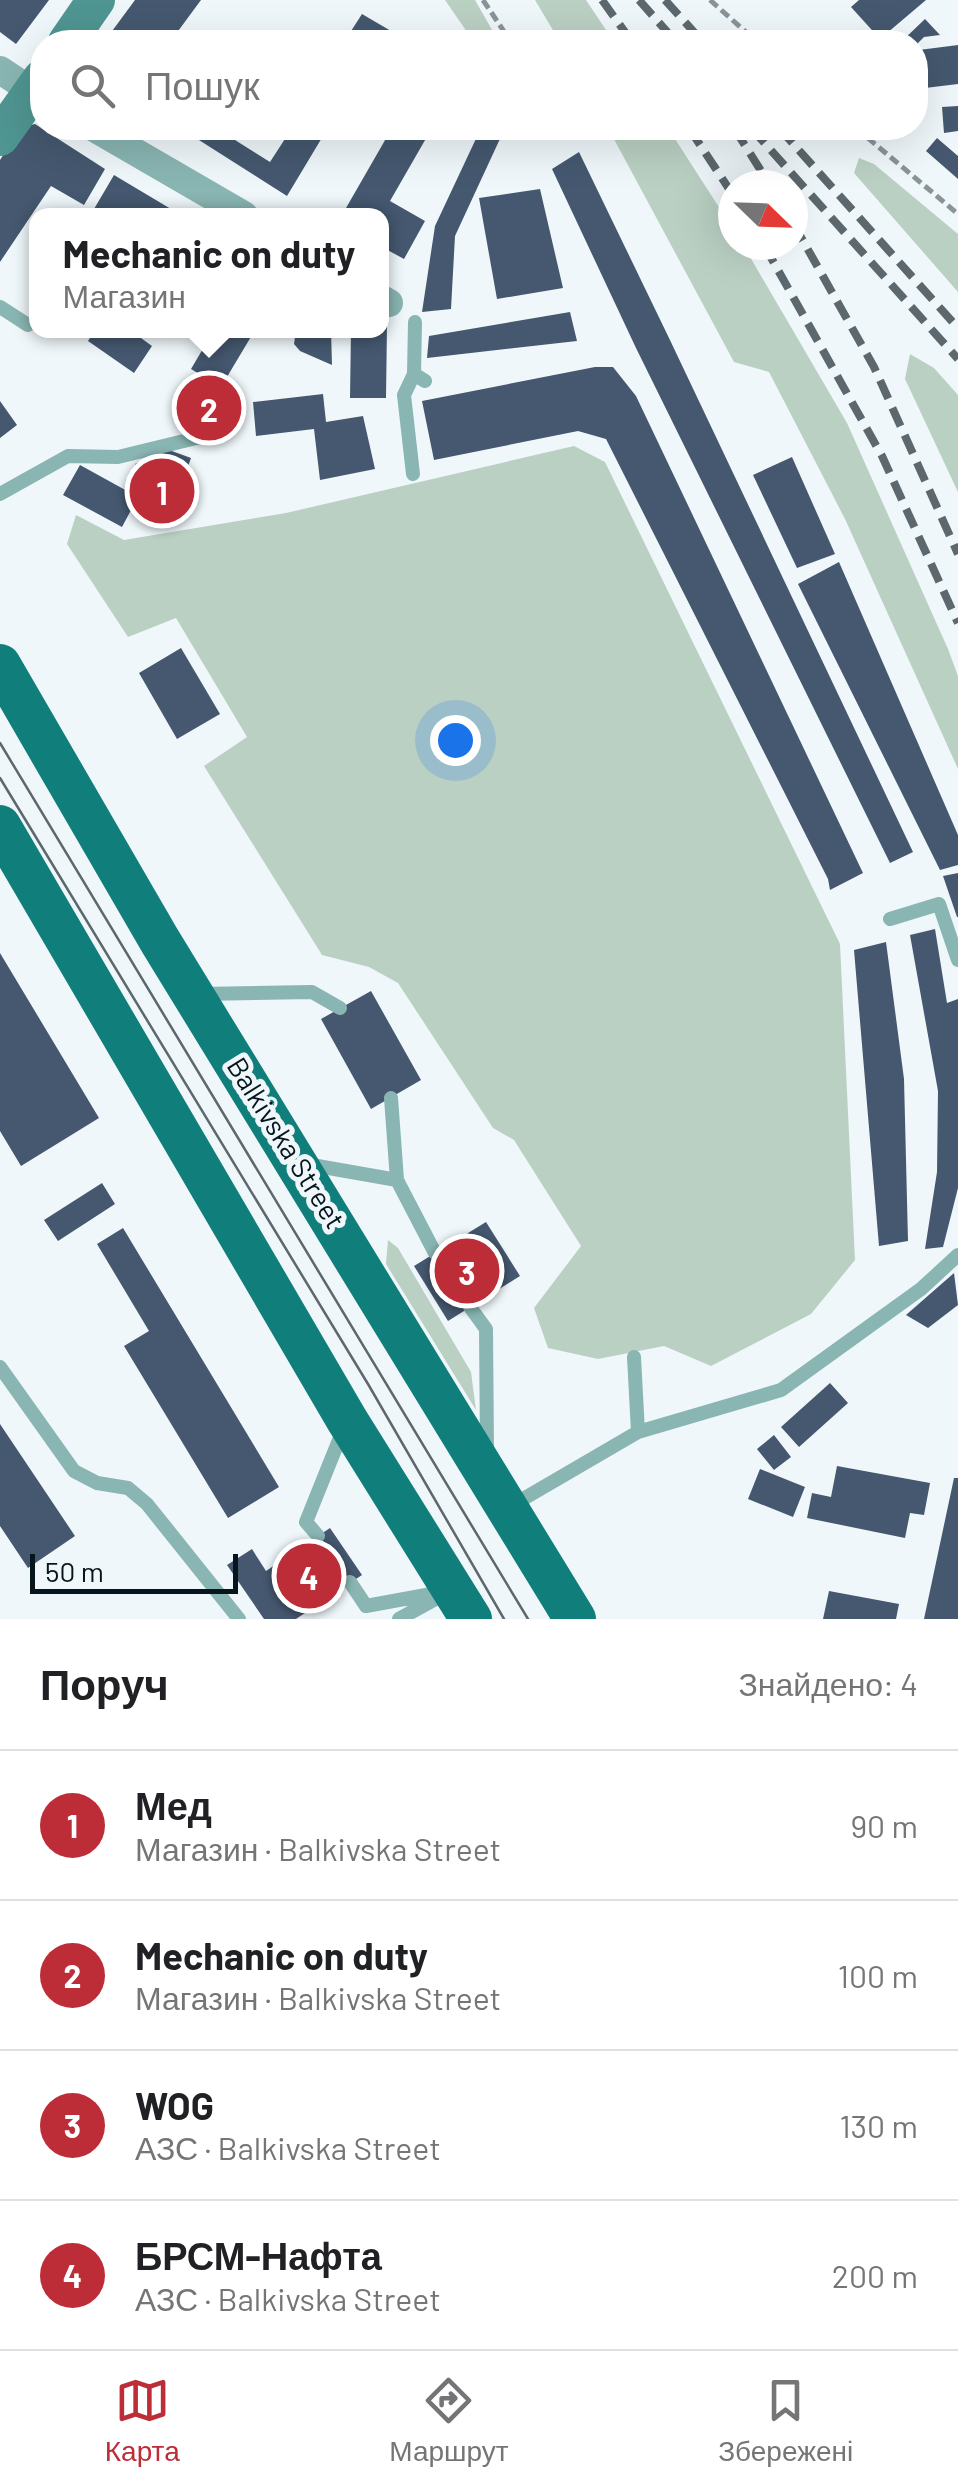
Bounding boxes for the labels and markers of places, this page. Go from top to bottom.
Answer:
pin: 2 [176,370,242,446]
pin: 1 [130,454,194,528]
pin: 3 [434,1234,500,1308]
pin: 4 [276,1538,342,1614]

